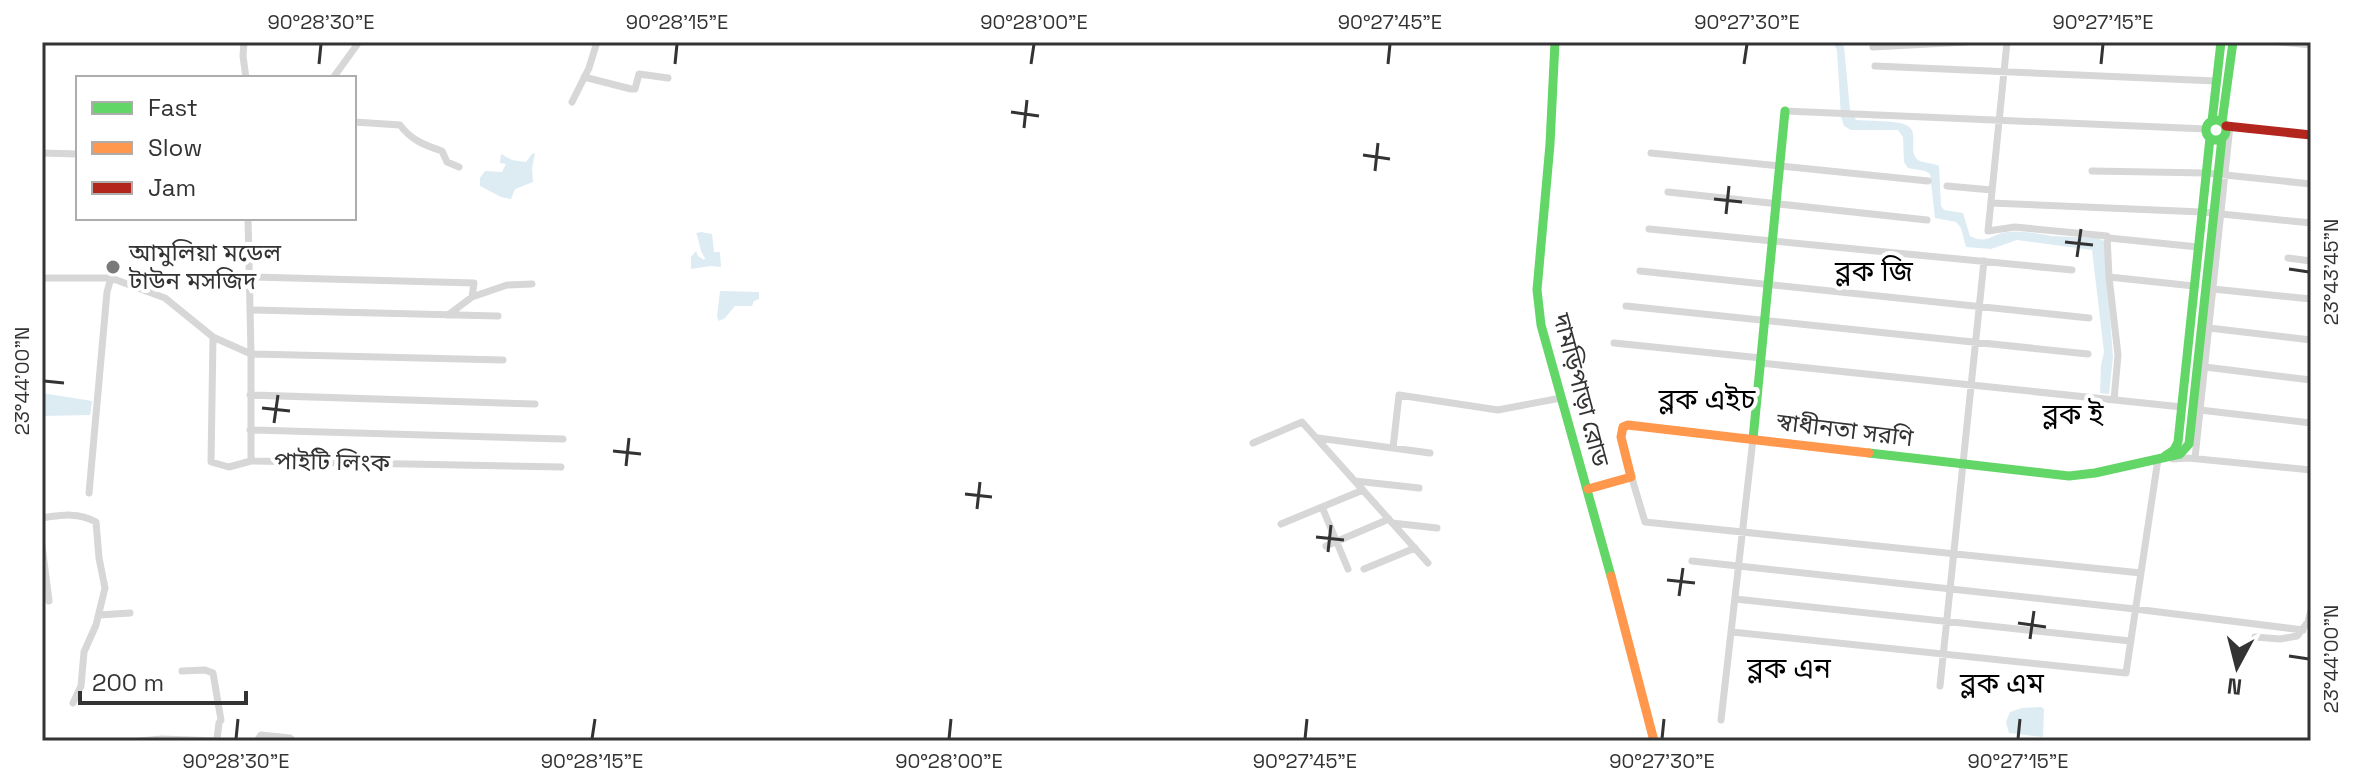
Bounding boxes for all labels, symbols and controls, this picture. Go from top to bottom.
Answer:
text: 90°28'30"E [268,9,374,35]
text: 90°28'15"E [626,9,728,35]
text: 90°28'00"E [980,9,1088,35]
text: 90°27'45"E [1338,9,1442,35]
text: 90°27'30"E [1694,9,1800,35]
text: 90°27'15"E [2053,9,2153,35]
legend [76,76,356,220]
text: Fast [148,92,198,123]
text: Slow [148,132,202,163]
text: Jam [148,172,196,203]
text: 23°43'45"N [2318,219,2344,325]
place label: আমুলিয়া মডেল টাউন মসজিদ [128,237,281,296]
district label: ব্লক জি [1834,253,1914,289]
marker: আমুলিয়া মডেল টাউন মসজিদ [104,258,122,276]
street label: দামড়িপাড়া রোড [1546,309,1617,471]
text: 23°44'00"N [9,327,35,435]
district label: ব্লক এইচ [1658,381,1756,417]
district label: ব্লক ই [2041,396,2105,432]
street label: স্বাধীনতা সরণি [1774,406,1916,453]
street label: পাইটি লিংক [274,445,391,478]
text: 23°44'00"N [2318,605,2344,713]
north arrow [2197,627,2277,707]
district label: ব্লক এন [1746,650,1832,686]
scale bar [80,655,246,705]
district label: ব্লক এম [1959,665,2045,701]
text: 200 m [92,667,164,698]
text: N [2226,672,2244,702]
text: 90°28'30"E [183,748,289,774]
text: 90°28'15"E [541,748,643,774]
text: 90°28'00"E [895,748,1003,774]
text: 90°27'45"E [1253,748,1357,774]
text: 90°27'30"E [1609,748,1715,774]
text: 90°27'15"E [1968,748,2068,774]

